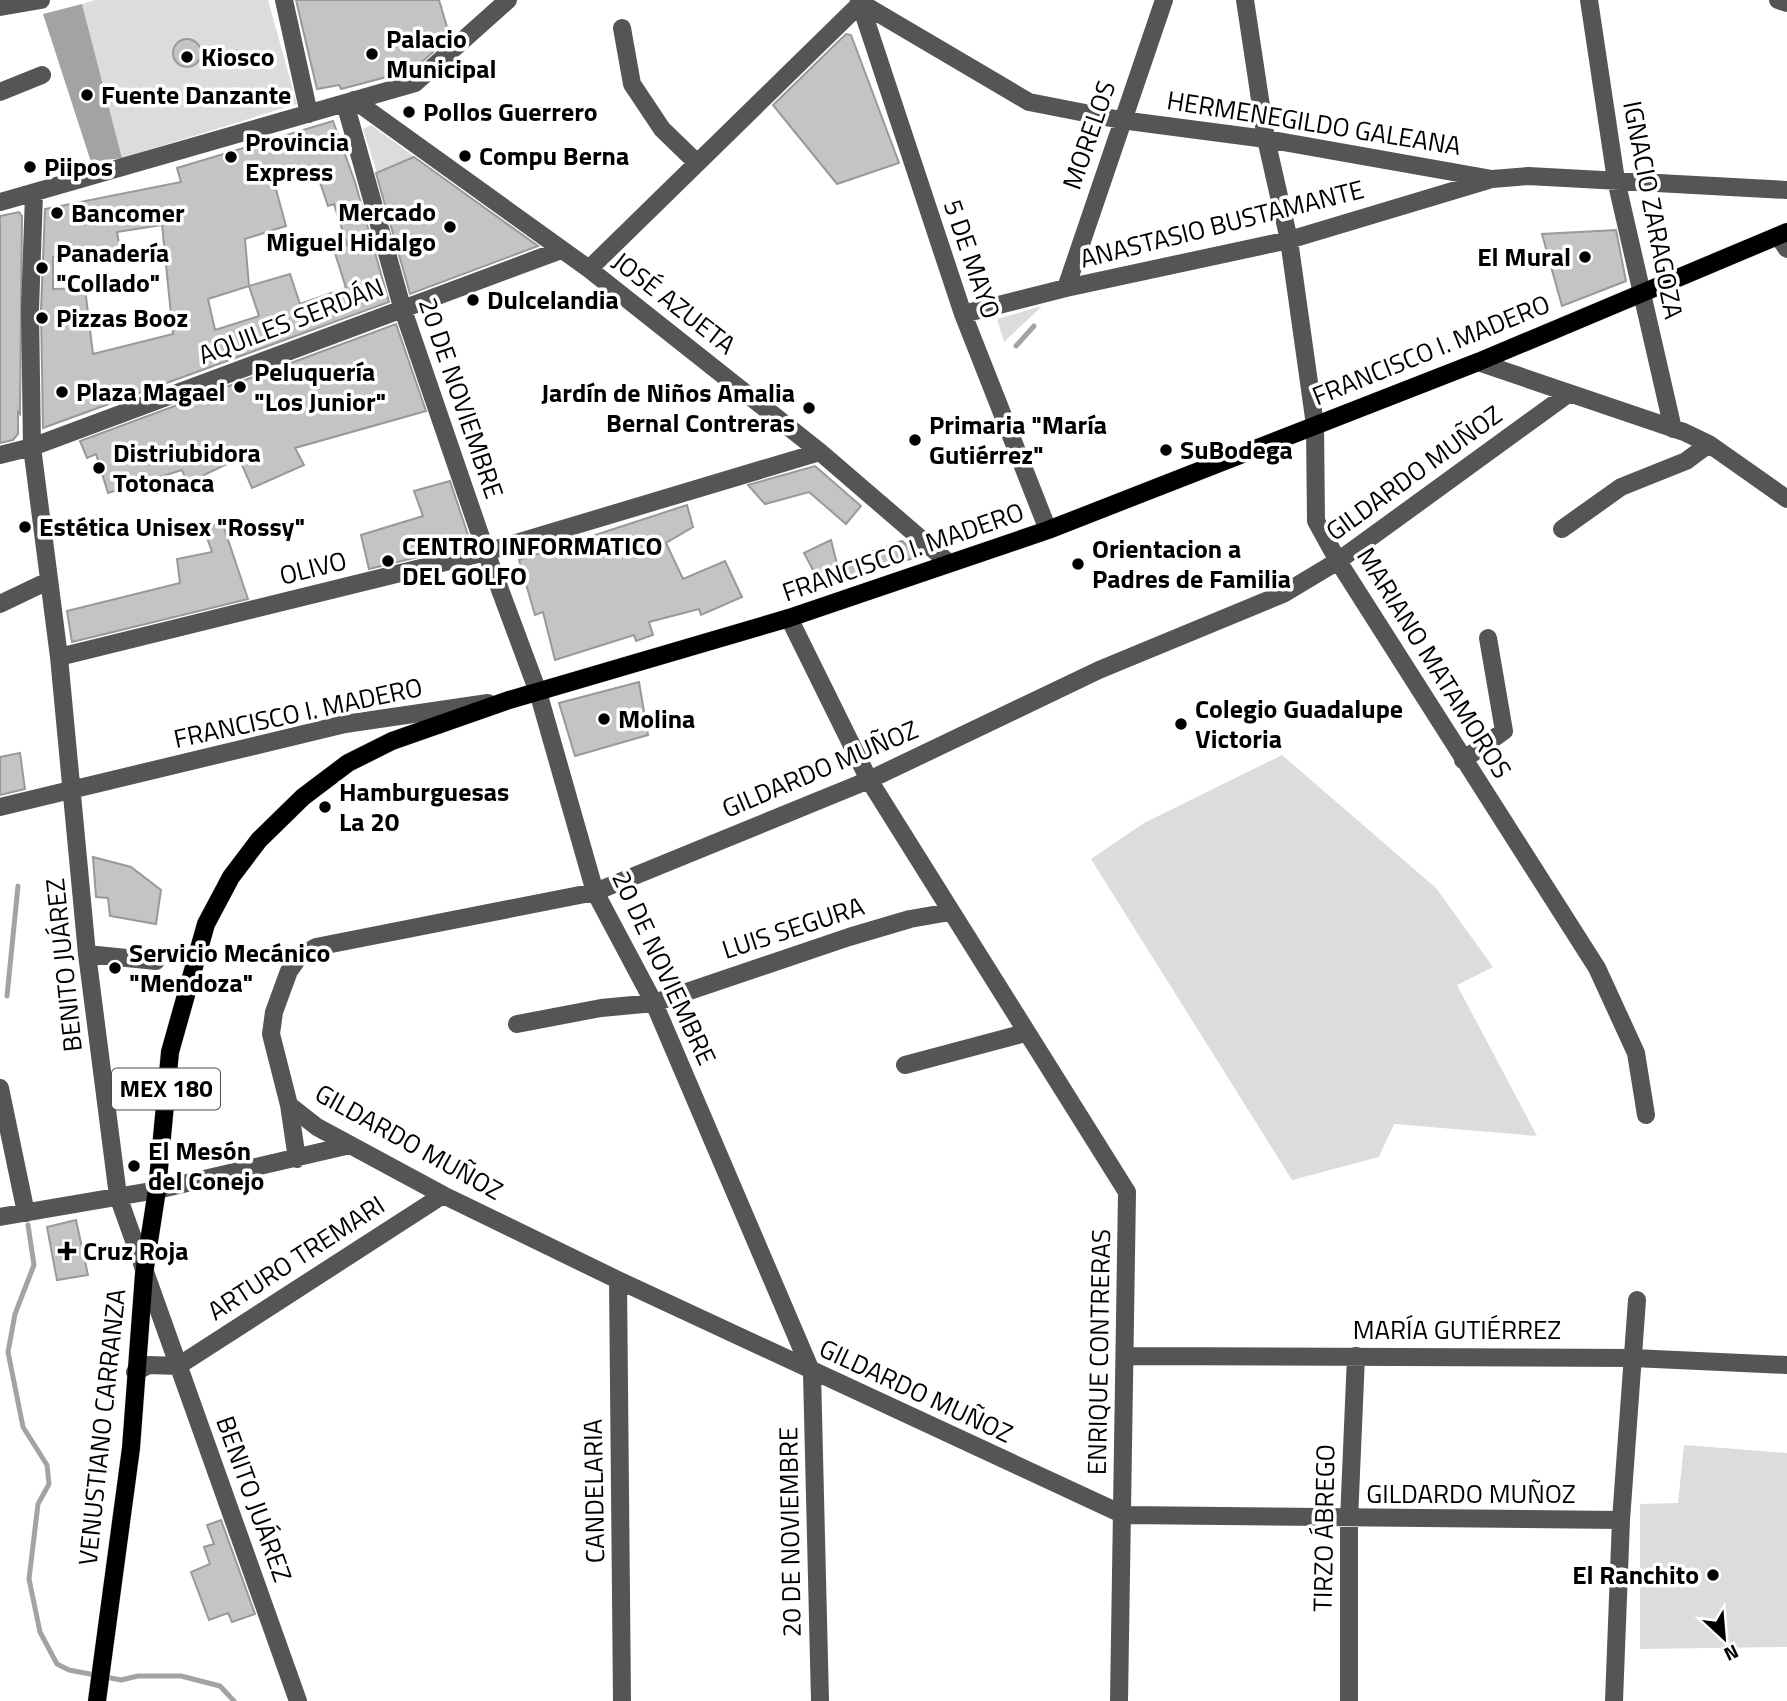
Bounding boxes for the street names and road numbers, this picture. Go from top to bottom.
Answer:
street label: MORELOS [1052,75,1125,194]
street label: HERMENEGILDO GALEANA [1164,80,1464,165]
street label: IGNACIO ZARAGOZA [1613,97,1694,322]
street label: ANASTASIO BUSTAMANTE [1076,169,1368,278]
street label: 5 DE MAYO [934,194,1011,324]
street label: JOSÉ AZUETA [604,242,744,363]
street label: AQUILES SERDÁN [192,267,389,374]
street label: FRANCISCO I. MADERO [1306,284,1556,415]
street label: 20 DE NOVIEMBRE [409,292,514,504]
street label: GILDARDO MUÑOZ [1317,395,1510,550]
street label: FRANCISCO I. MADERO [777,492,1029,611]
street label: OLIVO [275,540,351,595]
street label: MARIANO MATAMOROS [1347,540,1521,786]
street label: FRANCISCO I. MADERO [170,667,426,758]
street label: GILDARDO MUÑOZ [716,710,924,827]
street label: 20 DE NOVIEMBRE [602,864,727,1071]
street label: BENITO JUÁREZ [35,876,92,1054]
street label: LUIS SEGURA [717,886,869,969]
road number: MEX 180 [112,1069,220,1110]
street label: GILDARDO MUÑOZ [308,1074,510,1209]
street label: ARTURO TREMARI [199,1186,392,1330]
street label: ENRIQUE CONTRERAS [1077,1229,1120,1475]
street label: VENUSTIANO CARRANZA [68,1287,135,1567]
street label: MARÍA GUTIÉRREZ [1353,1310,1561,1349]
street label: GILDARDO MUÑOZ [813,1329,1019,1453]
street label: BENITO JUÁREZ [206,1410,303,1587]
street label: CANDELARIA [573,1419,614,1563]
street label: 20 DE NOVIEMBRE [768,1427,811,1637]
street label: TIRZO ÁBREGO [1303,1444,1344,1612]
street label: GILDARDO MUÑOZ [1366,1474,1576,1513]

